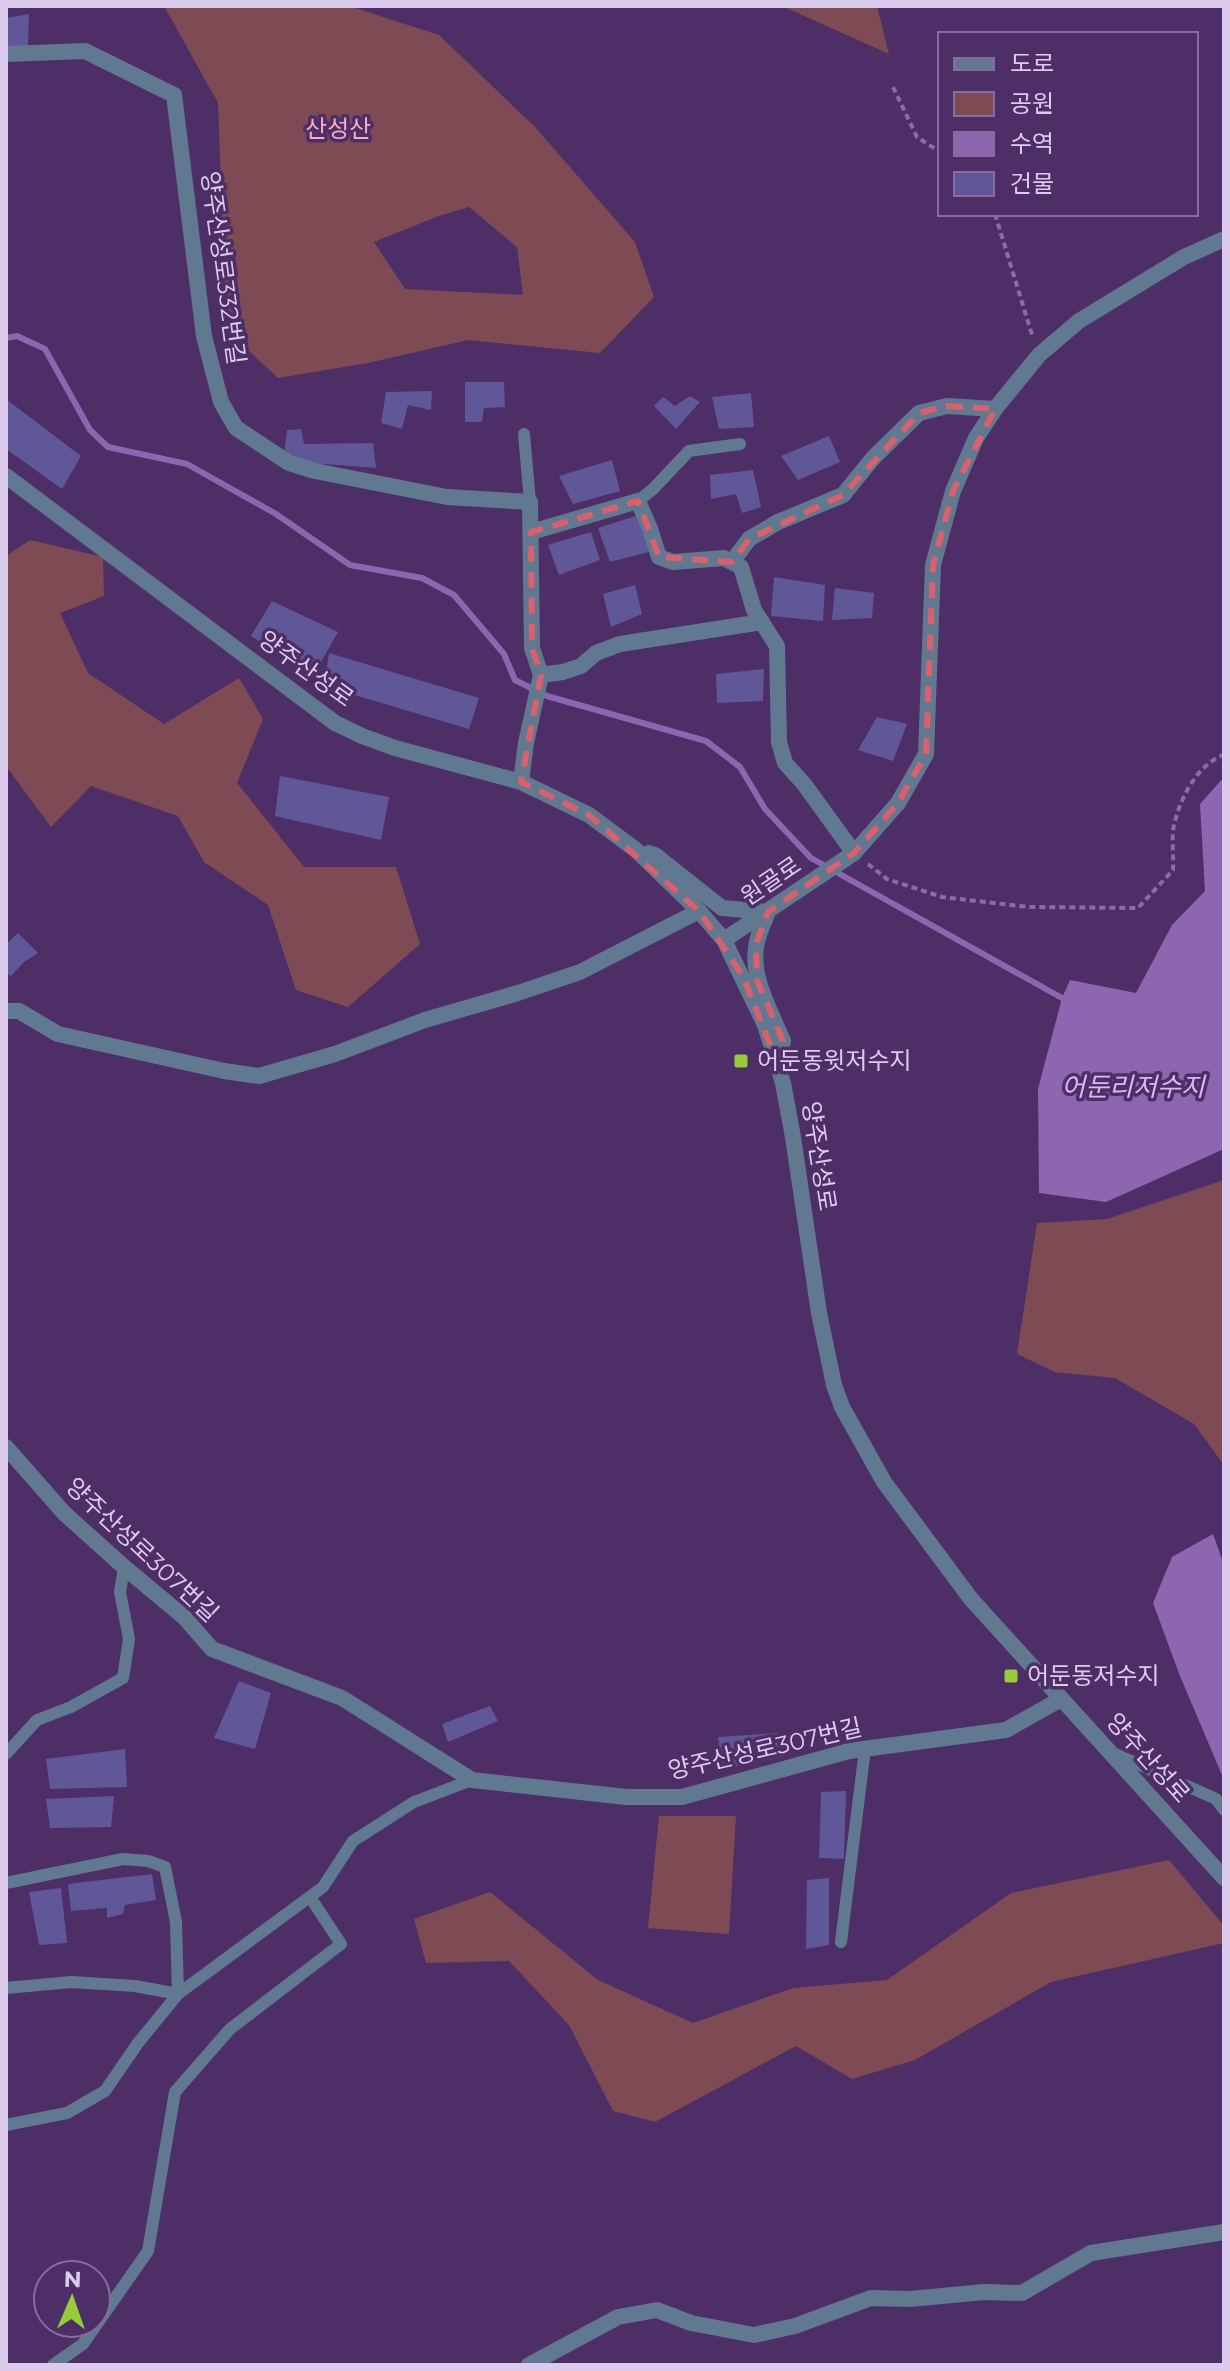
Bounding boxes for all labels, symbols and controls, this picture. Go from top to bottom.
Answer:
legend [938,32,1198,216]
text: 도로 [1010,49,1054,78]
text: 공원 [1010,89,1054,118]
park label: 산성산 [305,114,371,143]
text: 수역 [1010,129,1054,158]
street label: 양주산성로332번길 [196,169,251,367]
text: 건물 [1010,169,1054,198]
street label: 양주산성로 [253,624,359,713]
street label: 원골로 [735,850,806,911]
place label: 어둔동윗저수지 [757,1046,912,1075]
marker: 어둔동윗저수지 [732,1052,750,1070]
water label: 어둔리저수지 [1061,1071,1207,1103]
street label: 양주산성로 [797,1099,842,1213]
street label: 양주산성로307번길 [60,1472,225,1628]
place label: 어둔동저수지 [1027,1661,1159,1690]
marker: 어둔동저수지 [1002,1667,1020,1685]
street label: 양주산성로 [1101,1707,1196,1808]
street label: 양주산성로307번길 [665,1712,865,1785]
north arrow [32,2259,112,2339]
text: N [63,2266,82,2293]

